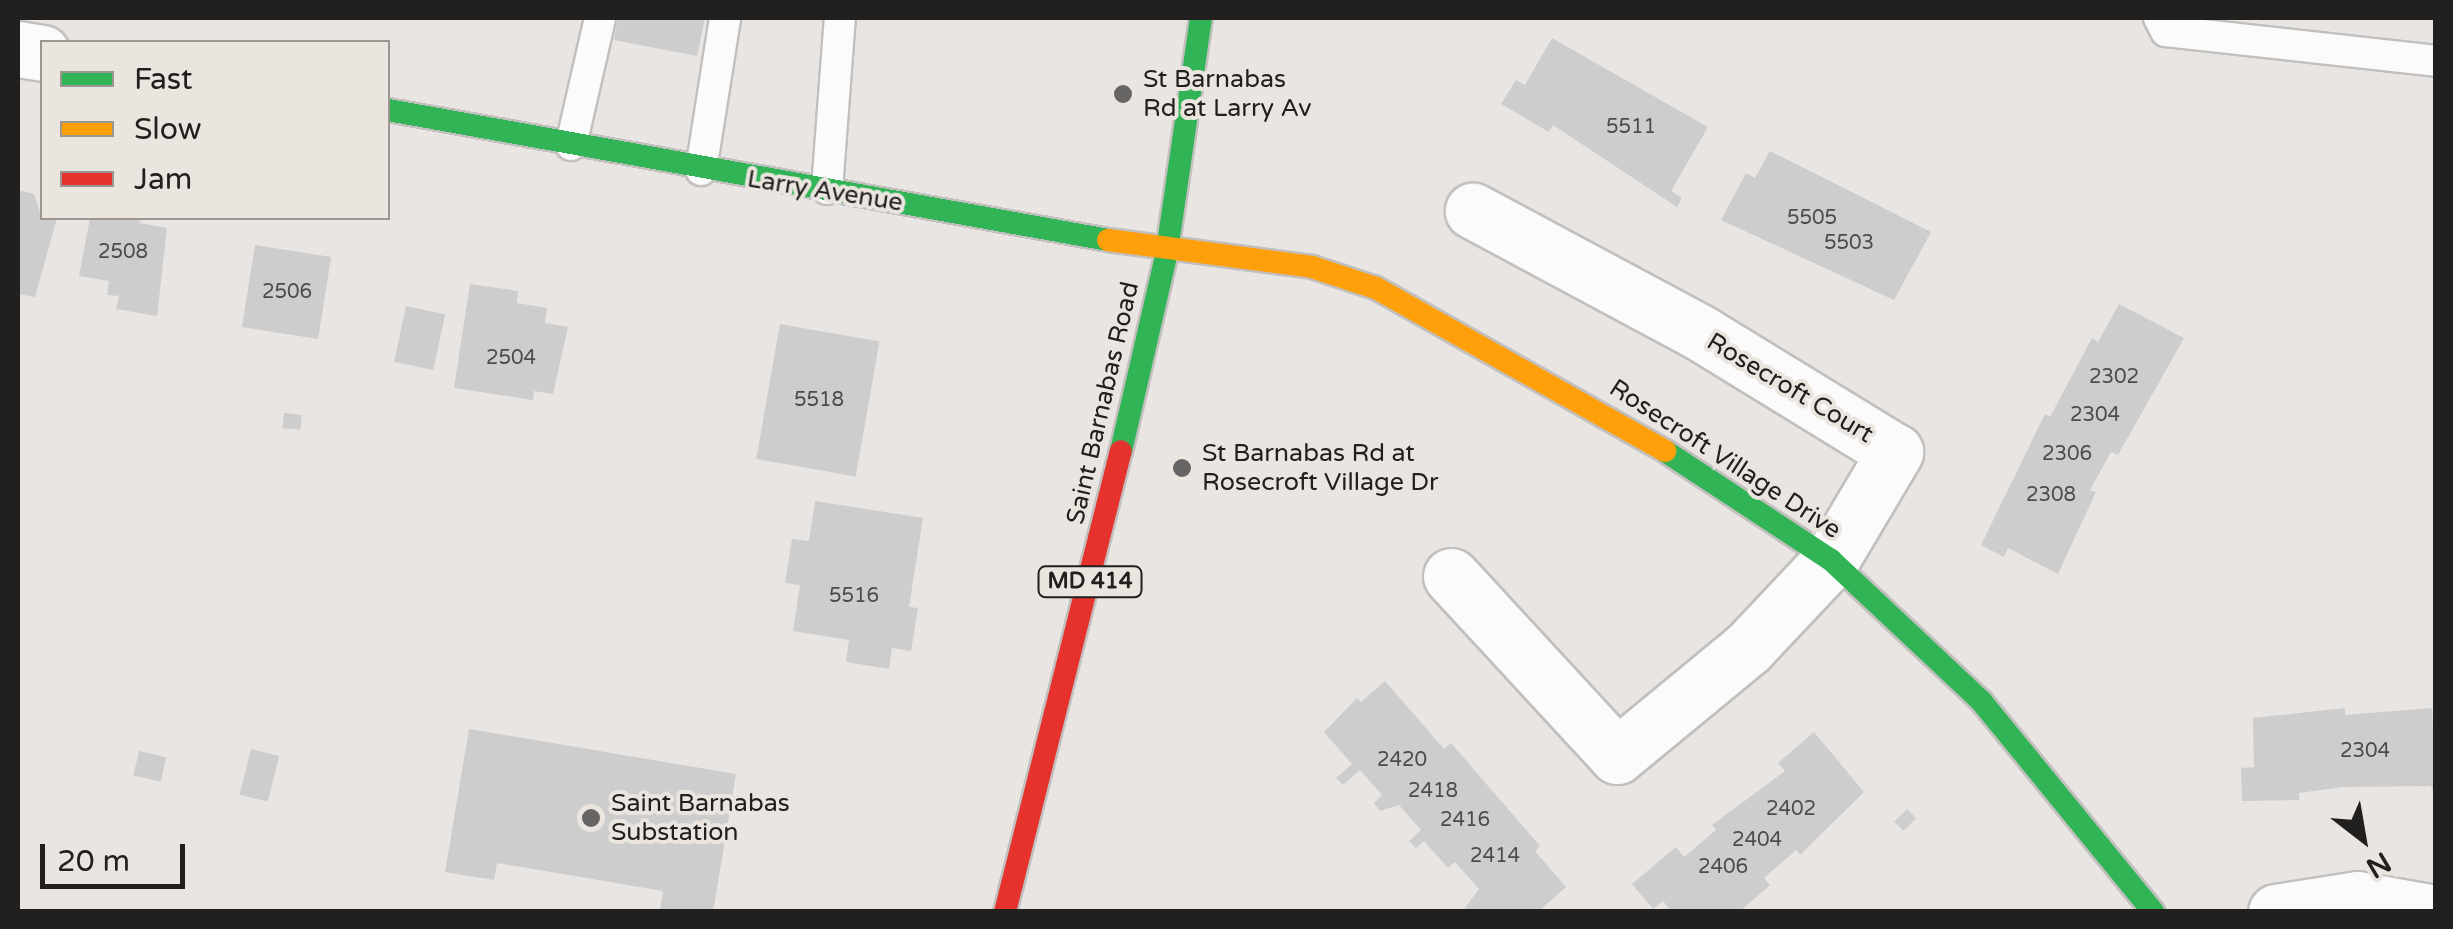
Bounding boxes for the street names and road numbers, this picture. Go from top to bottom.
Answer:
street label: Larry Avenue [745,164,905,218]
street label: Saint Barnabas Road [1060,279,1146,527]
street label: Rosecroft Court [1701,327,1879,449]
street label: Rosecroft Village Drive [1604,373,1846,545]
road number: MD 414 [1038,565,1142,599]

